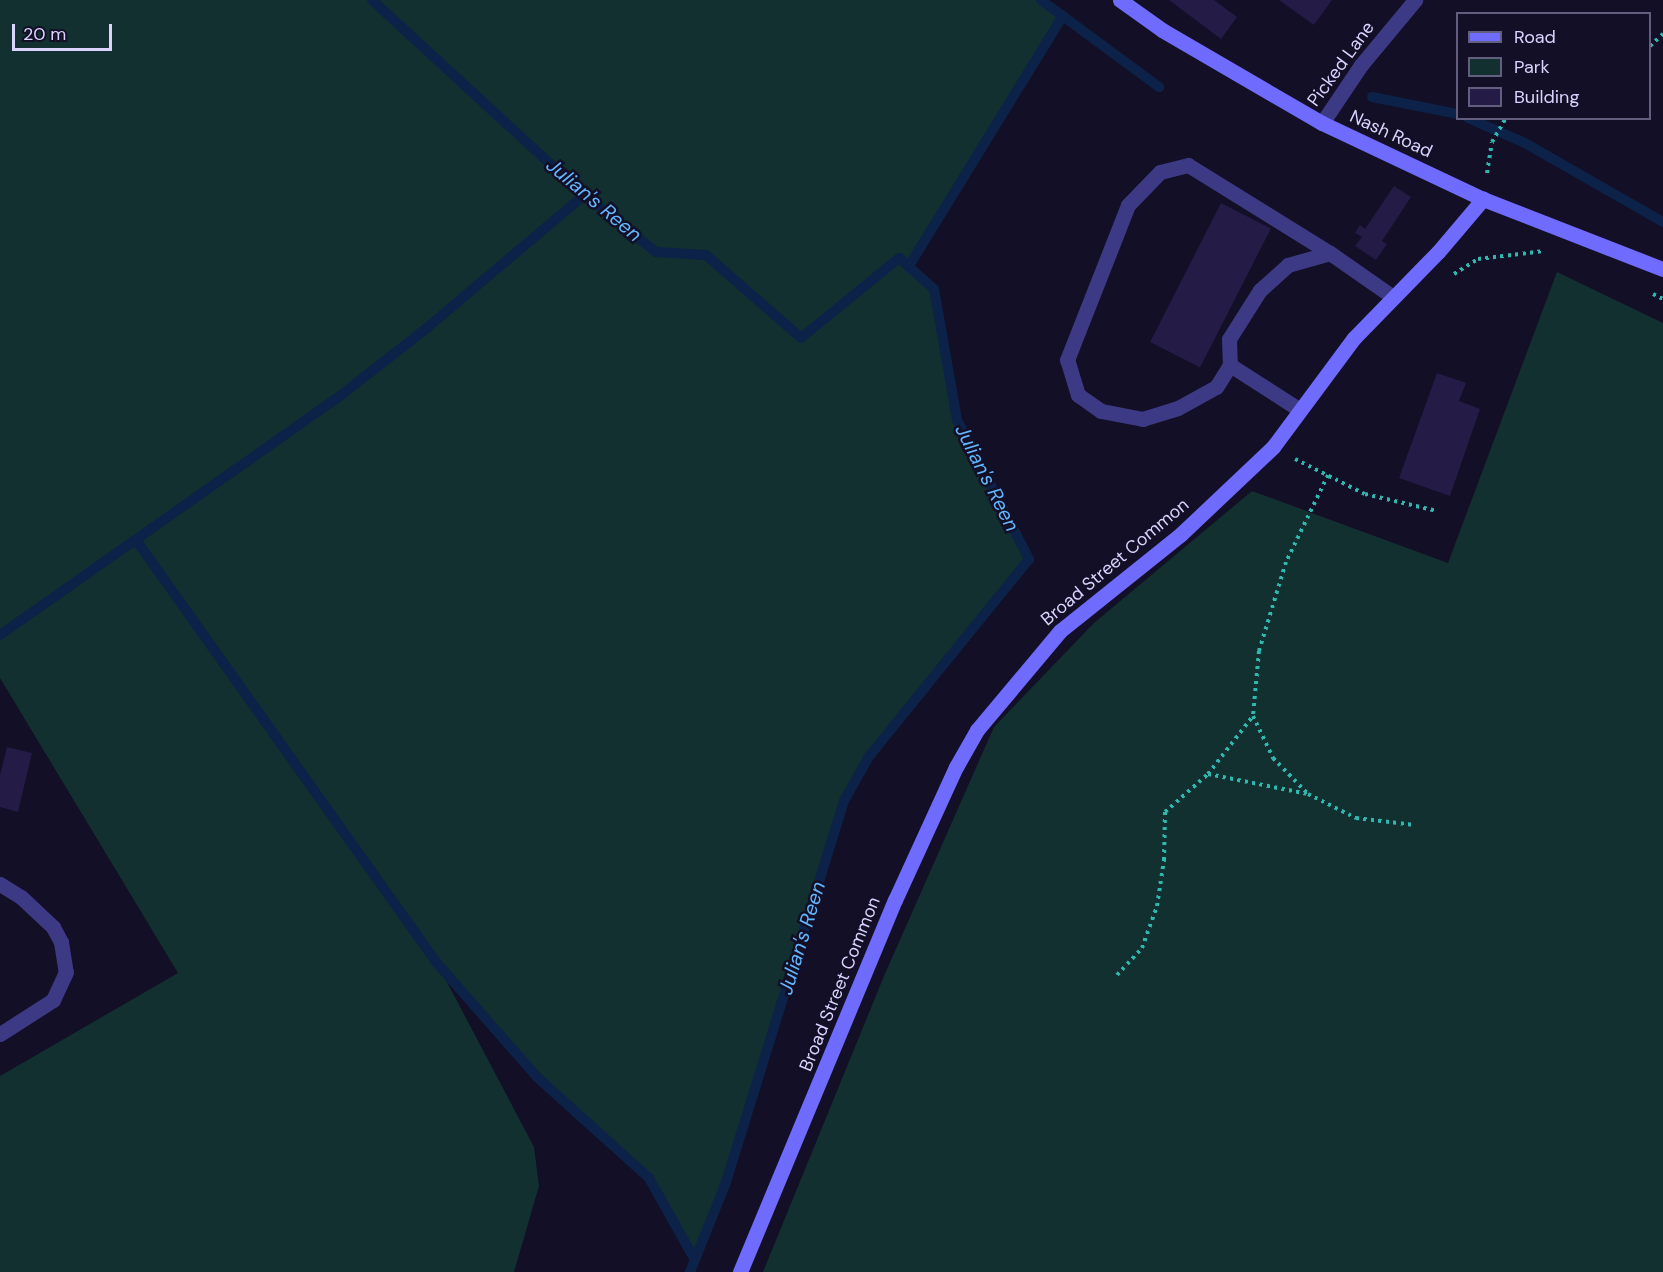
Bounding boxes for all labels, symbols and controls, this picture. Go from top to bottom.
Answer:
scale bar [15,12,116,50]
legend [1456,12,1651,120]
street label: Picked Lane [1303,17,1379,111]
text: 20 m [23,22,66,46]
text: Road [1514,25,1556,49]
text: Park [1514,55,1550,79]
text: Building [1514,85,1579,109]
street label: Nash Road [1346,106,1436,162]
water label: Julian's Reen [542,153,646,247]
water label: Julian's Reen [950,421,1024,535]
street label: Broad Street Common [1037,494,1193,630]
water label: Julian's Reen [773,879,831,997]
street label: Broad Street Common [795,894,885,1074]

